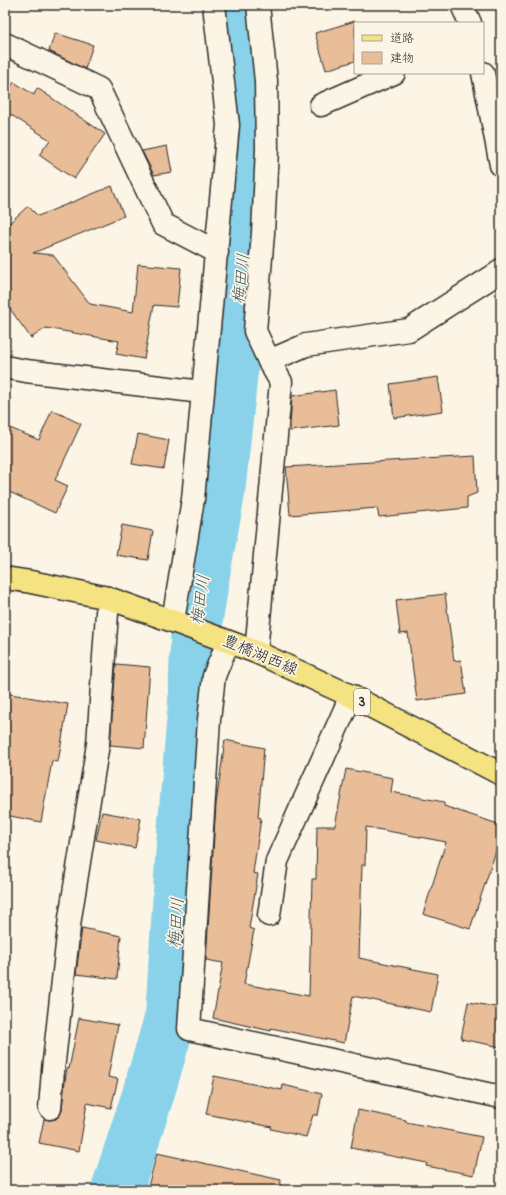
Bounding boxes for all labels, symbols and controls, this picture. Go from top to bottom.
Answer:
legend [354,22,484,74]
text: 道路 [390,30,414,48]
text: 建物 [390,50,414,68]
water label: 梅田川 [227,252,257,306]
water label: 梅田川 [185,573,217,627]
street label: 豊橋湖西線 [218,629,302,683]
road number: 3 [354,689,370,715]
water label: 梅田川 [163,897,191,949]

